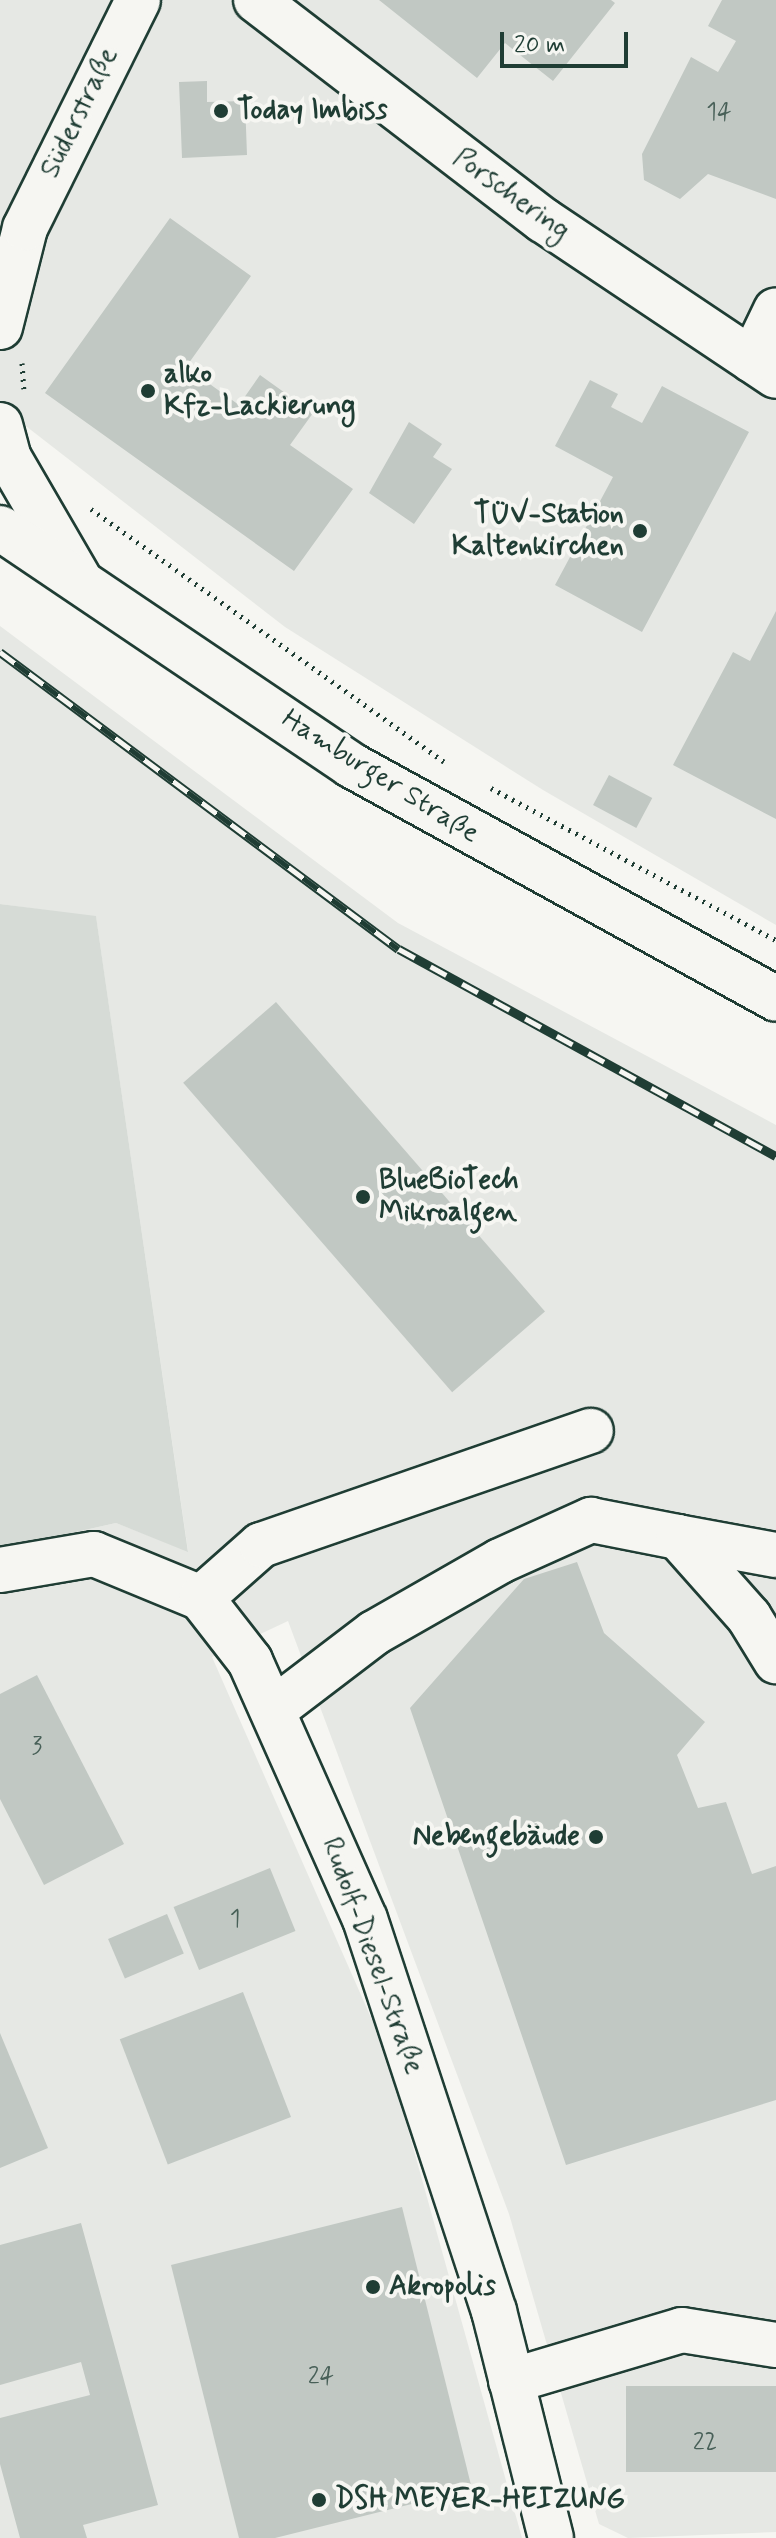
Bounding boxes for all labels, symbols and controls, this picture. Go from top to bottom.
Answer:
scale bar [504,16,632,66]
text: 20 m [514,30,565,61]
street label: Süderstraße [34,42,126,184]
place label: Today Imbiss [237,94,394,128]
house number: 14 [706,99,732,127]
marker: Today Imbiss [212,102,230,120]
street label: Porschering [446,141,576,249]
place label: alko Kfz-Lackierung [164,358,355,424]
marker: alko Kfz-Lackierung [139,382,157,400]
place label: TÜV-Station Kaltenkirchen [452,498,624,564]
marker: TÜV-Station Kaltenkirchen [631,522,649,540]
street label: Hamburger Straße [275,703,485,851]
place label: BlueBioTech Mikroalgen [379,1164,519,1230]
marker: BlueBioTech Mikroalgen [354,1188,372,1206]
house number: 3 [32,1733,42,1761]
place label: Nebengebäude [413,1820,580,1854]
marker: Nebengebäude [587,1828,605,1846]
street label: Rudolf-Diesel-Straße [314,1833,430,2079]
house number: 1 [230,1906,240,1934]
place label: Akropolis [389,2270,496,2304]
marker: Akropolis [364,2278,382,2296]
house number: 24 [308,2363,334,2391]
house number: 22 [693,2429,717,2457]
place label: DSH MEYER-HEIZUNG [335,2483,625,2517]
marker: DSH MEYER-HEIZUNG [310,2491,328,2509]

